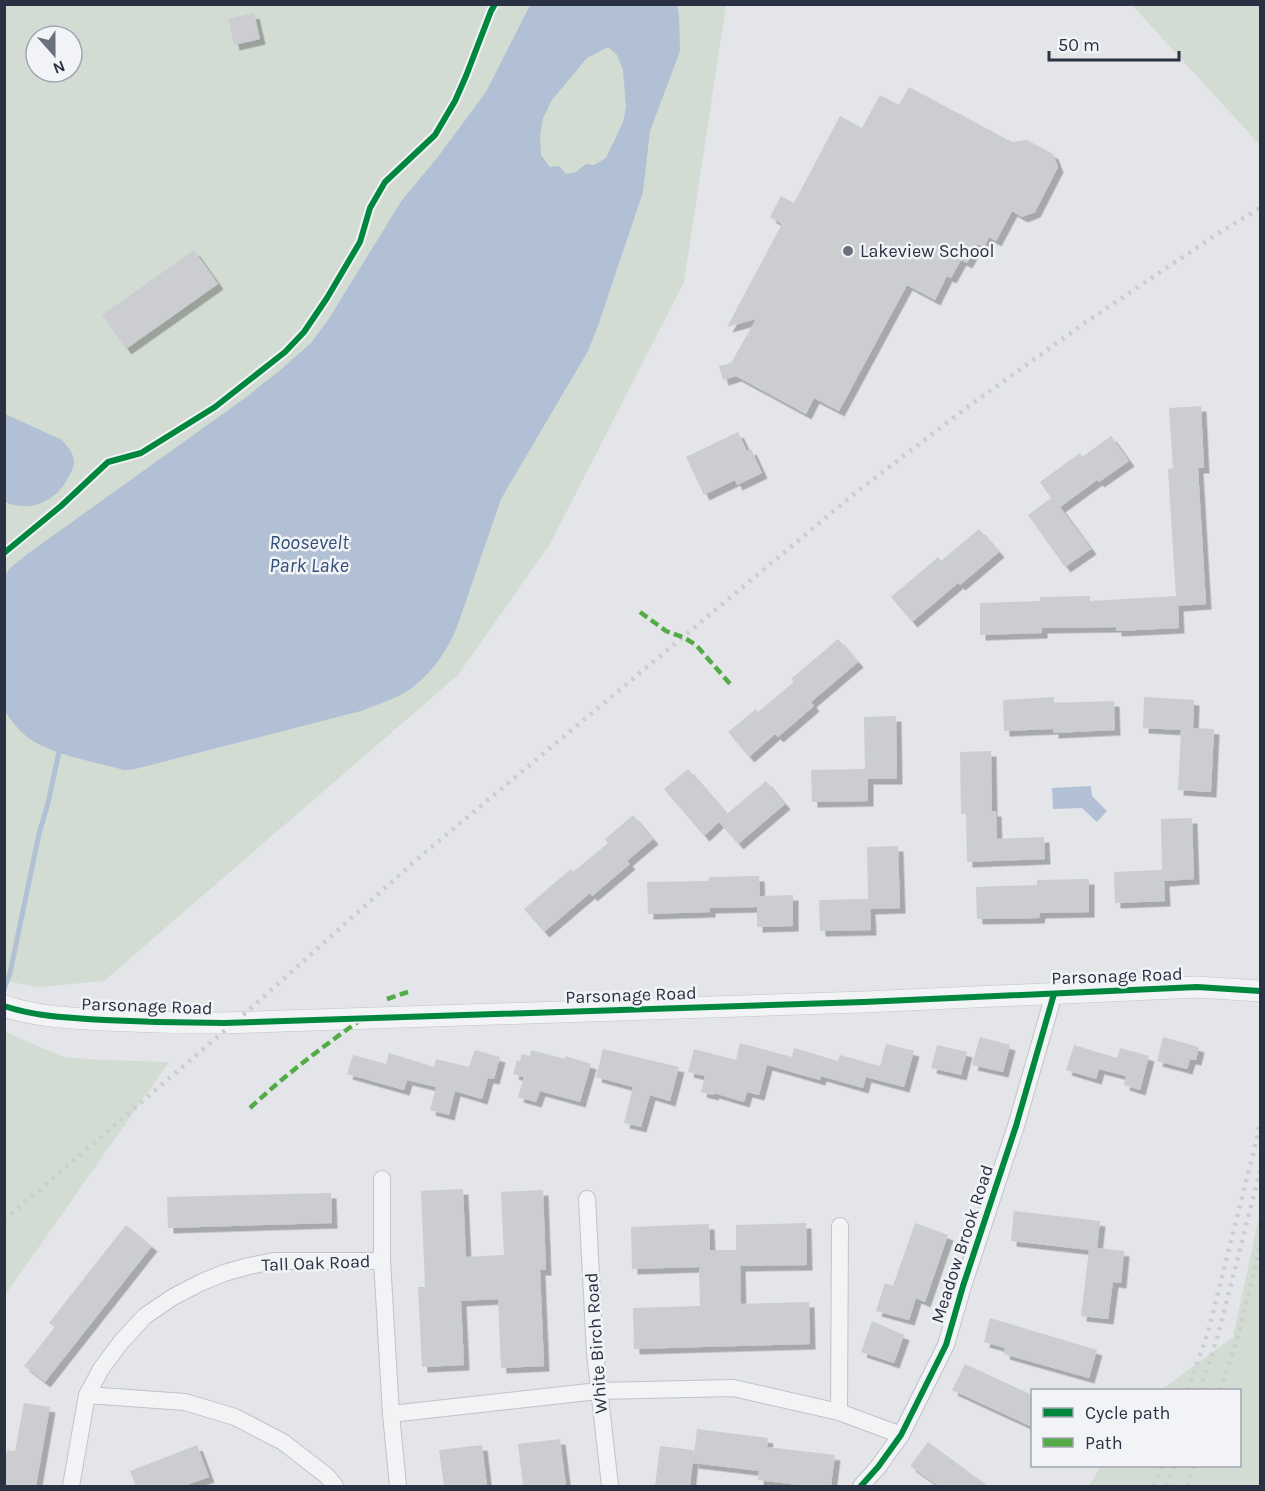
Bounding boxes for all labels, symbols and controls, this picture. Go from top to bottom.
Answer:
north arrow [24,24,84,84]
scale bar [1049,24,1180,62]
text: 50 m [1058,34,1100,56]
text: N [50,57,68,78]
place label: Lakeview School [860,240,994,262]
marker: Lakeview School [841,244,855,258]
water label: Roosevelt Park Lake [269,531,349,577]
street label: Parsonage Road [1051,963,1183,989]
street label: Parsonage Road [565,982,697,1008]
street label: Parsonage Road [81,993,213,1019]
street label: Meadow Brook Road [926,1162,998,1326]
street label: Tall Oak Road [261,1250,371,1276]
street label: White Birch Road [580,1272,612,1414]
legend [1031,1389,1241,1467]
text: Cycle path [1085,1402,1170,1424]
text: Path [1085,1432,1123,1454]

